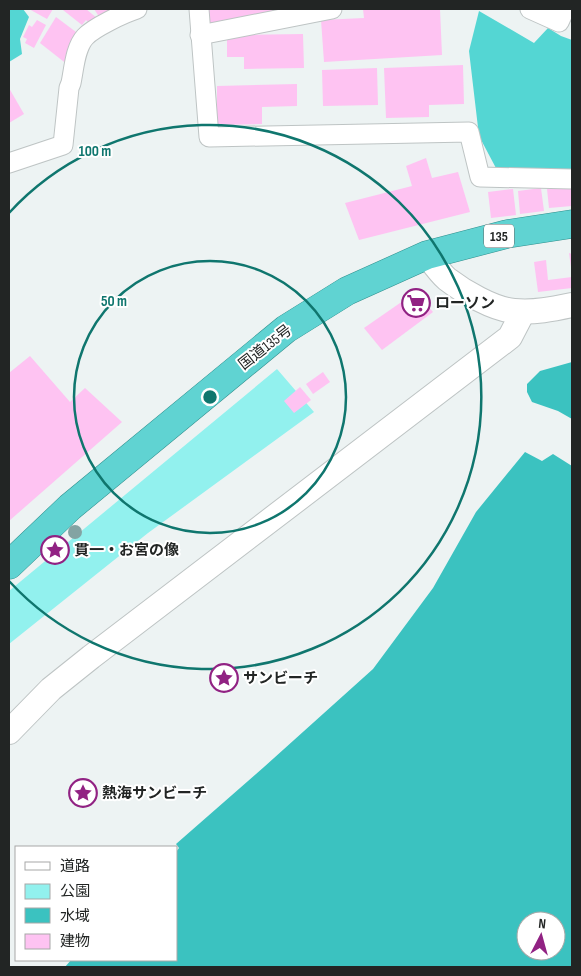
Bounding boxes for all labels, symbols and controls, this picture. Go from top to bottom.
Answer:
text: 100 m [79,142,111,161]
road number: 135 [484,225,514,248]
supermarket icon: ローソン [401,288,431,318]
text: 50 m [101,292,127,311]
place label: ローソン [435,294,495,313]
street label: 国道135号 [235,321,296,374]
centre of rings [201,388,219,406]
place icon: 貫一・お宮の像 [40,535,70,565]
place label: 貫一・お宮の像 [74,541,179,560]
place icon: サンビーチ [209,663,239,693]
place label: サンビーチ [243,669,318,688]
place icon: 熱海サンビーチ [68,778,98,808]
place label: 熱海サンビーチ [102,784,207,803]
legend [15,846,178,961]
text: 道路 [60,857,90,876]
text: 公園 [60,882,90,901]
text: 水域 [60,907,90,926]
north arrow [516,911,566,961]
text: N [538,915,547,932]
text: 建物 [60,932,90,951]

